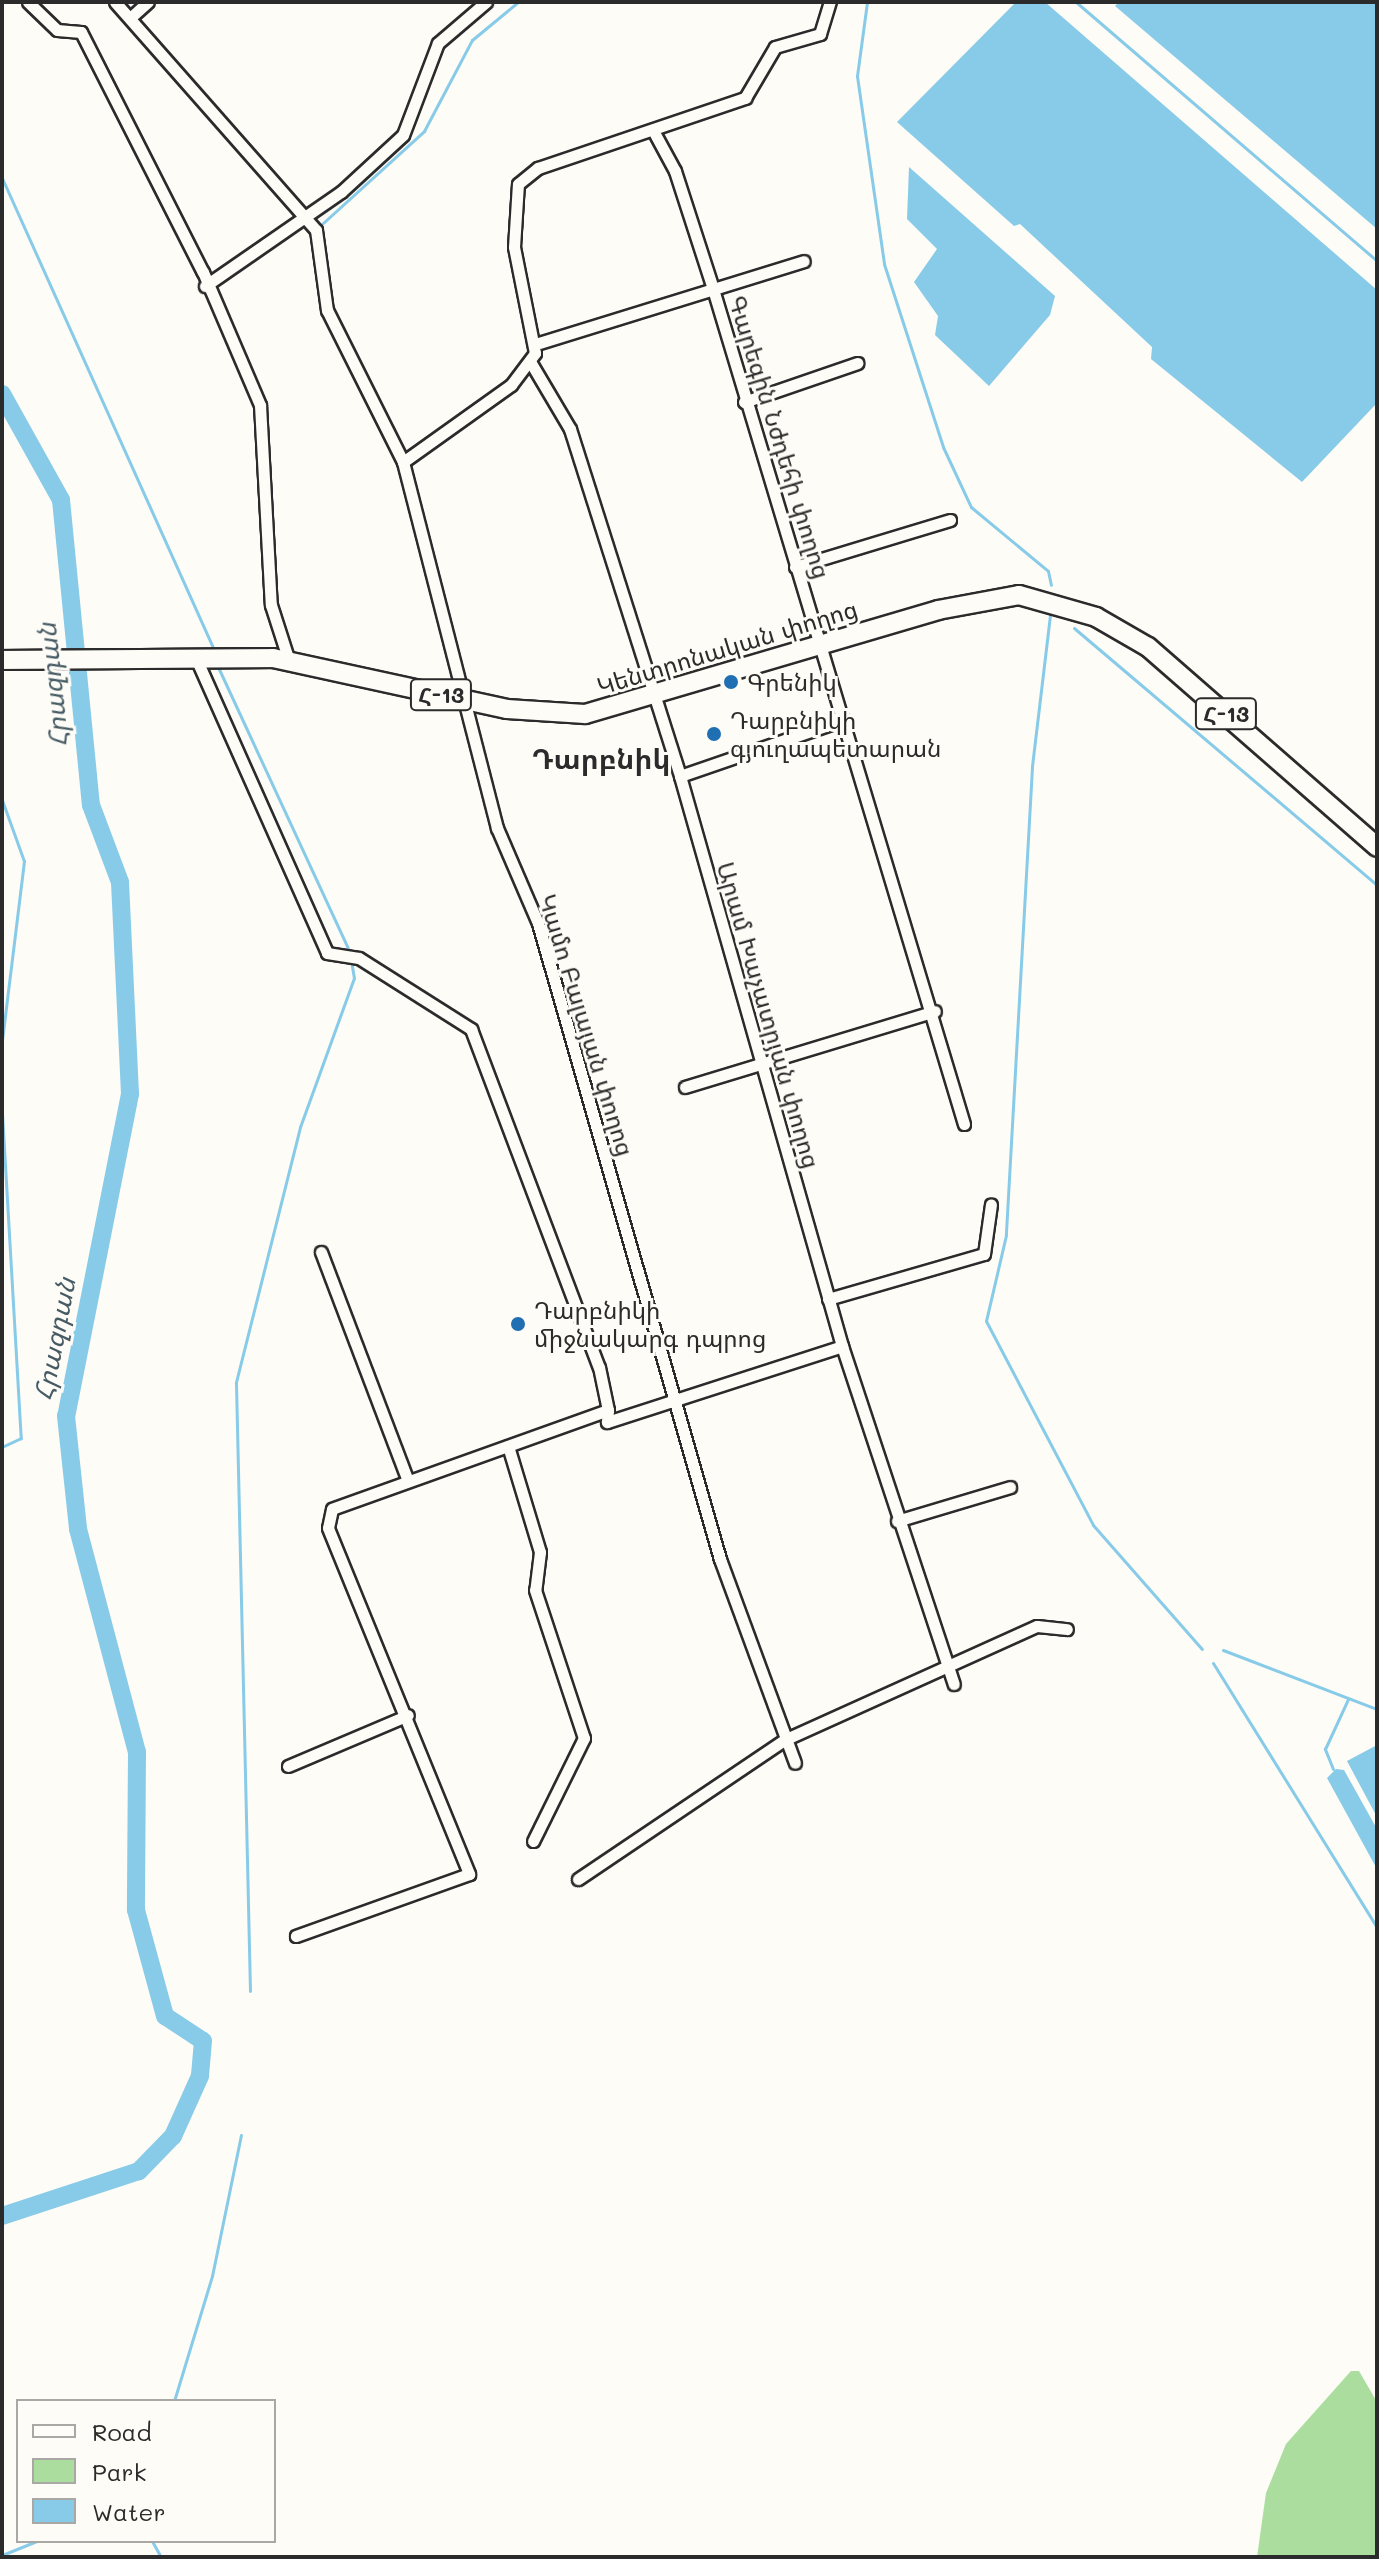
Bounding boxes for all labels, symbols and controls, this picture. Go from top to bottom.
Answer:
street label: Գարեգին Նժդեհի փողոց [723,292,837,582]
street label: Կենտրոնական փողոց [593,594,861,700]
water label: Հրազդան [31,621,75,749]
place label: Գրենիկ [747,668,837,696]
marker: Գրենիկ [722,673,740,691]
road number: Հ-13 [409,677,473,713]
road number: Հ-13 [1194,696,1258,732]
place label: Դարբնիկի գյուղապետարան [730,706,941,762]
marker: Դարբնիկի գյուղապետարան [705,725,723,743]
district label: Դարբնիկ [532,741,670,775]
street label: Արամ Խաչատրյան փողոց [711,858,827,1172]
street label: Կամո Բալայան փողոց [533,891,641,1159]
water label: Հրազդան [28,1275,82,1403]
place label: Դարբնիկի միջնակարգ դպրոց [534,1296,766,1352]
marker: Դարբնիկի միջնակարգ դպրոց [509,1315,527,1333]
legend [16,2399,276,2543]
text: Road [92,2416,152,2447]
text: Park [92,2456,146,2487]
text: Water [92,2496,166,2527]

